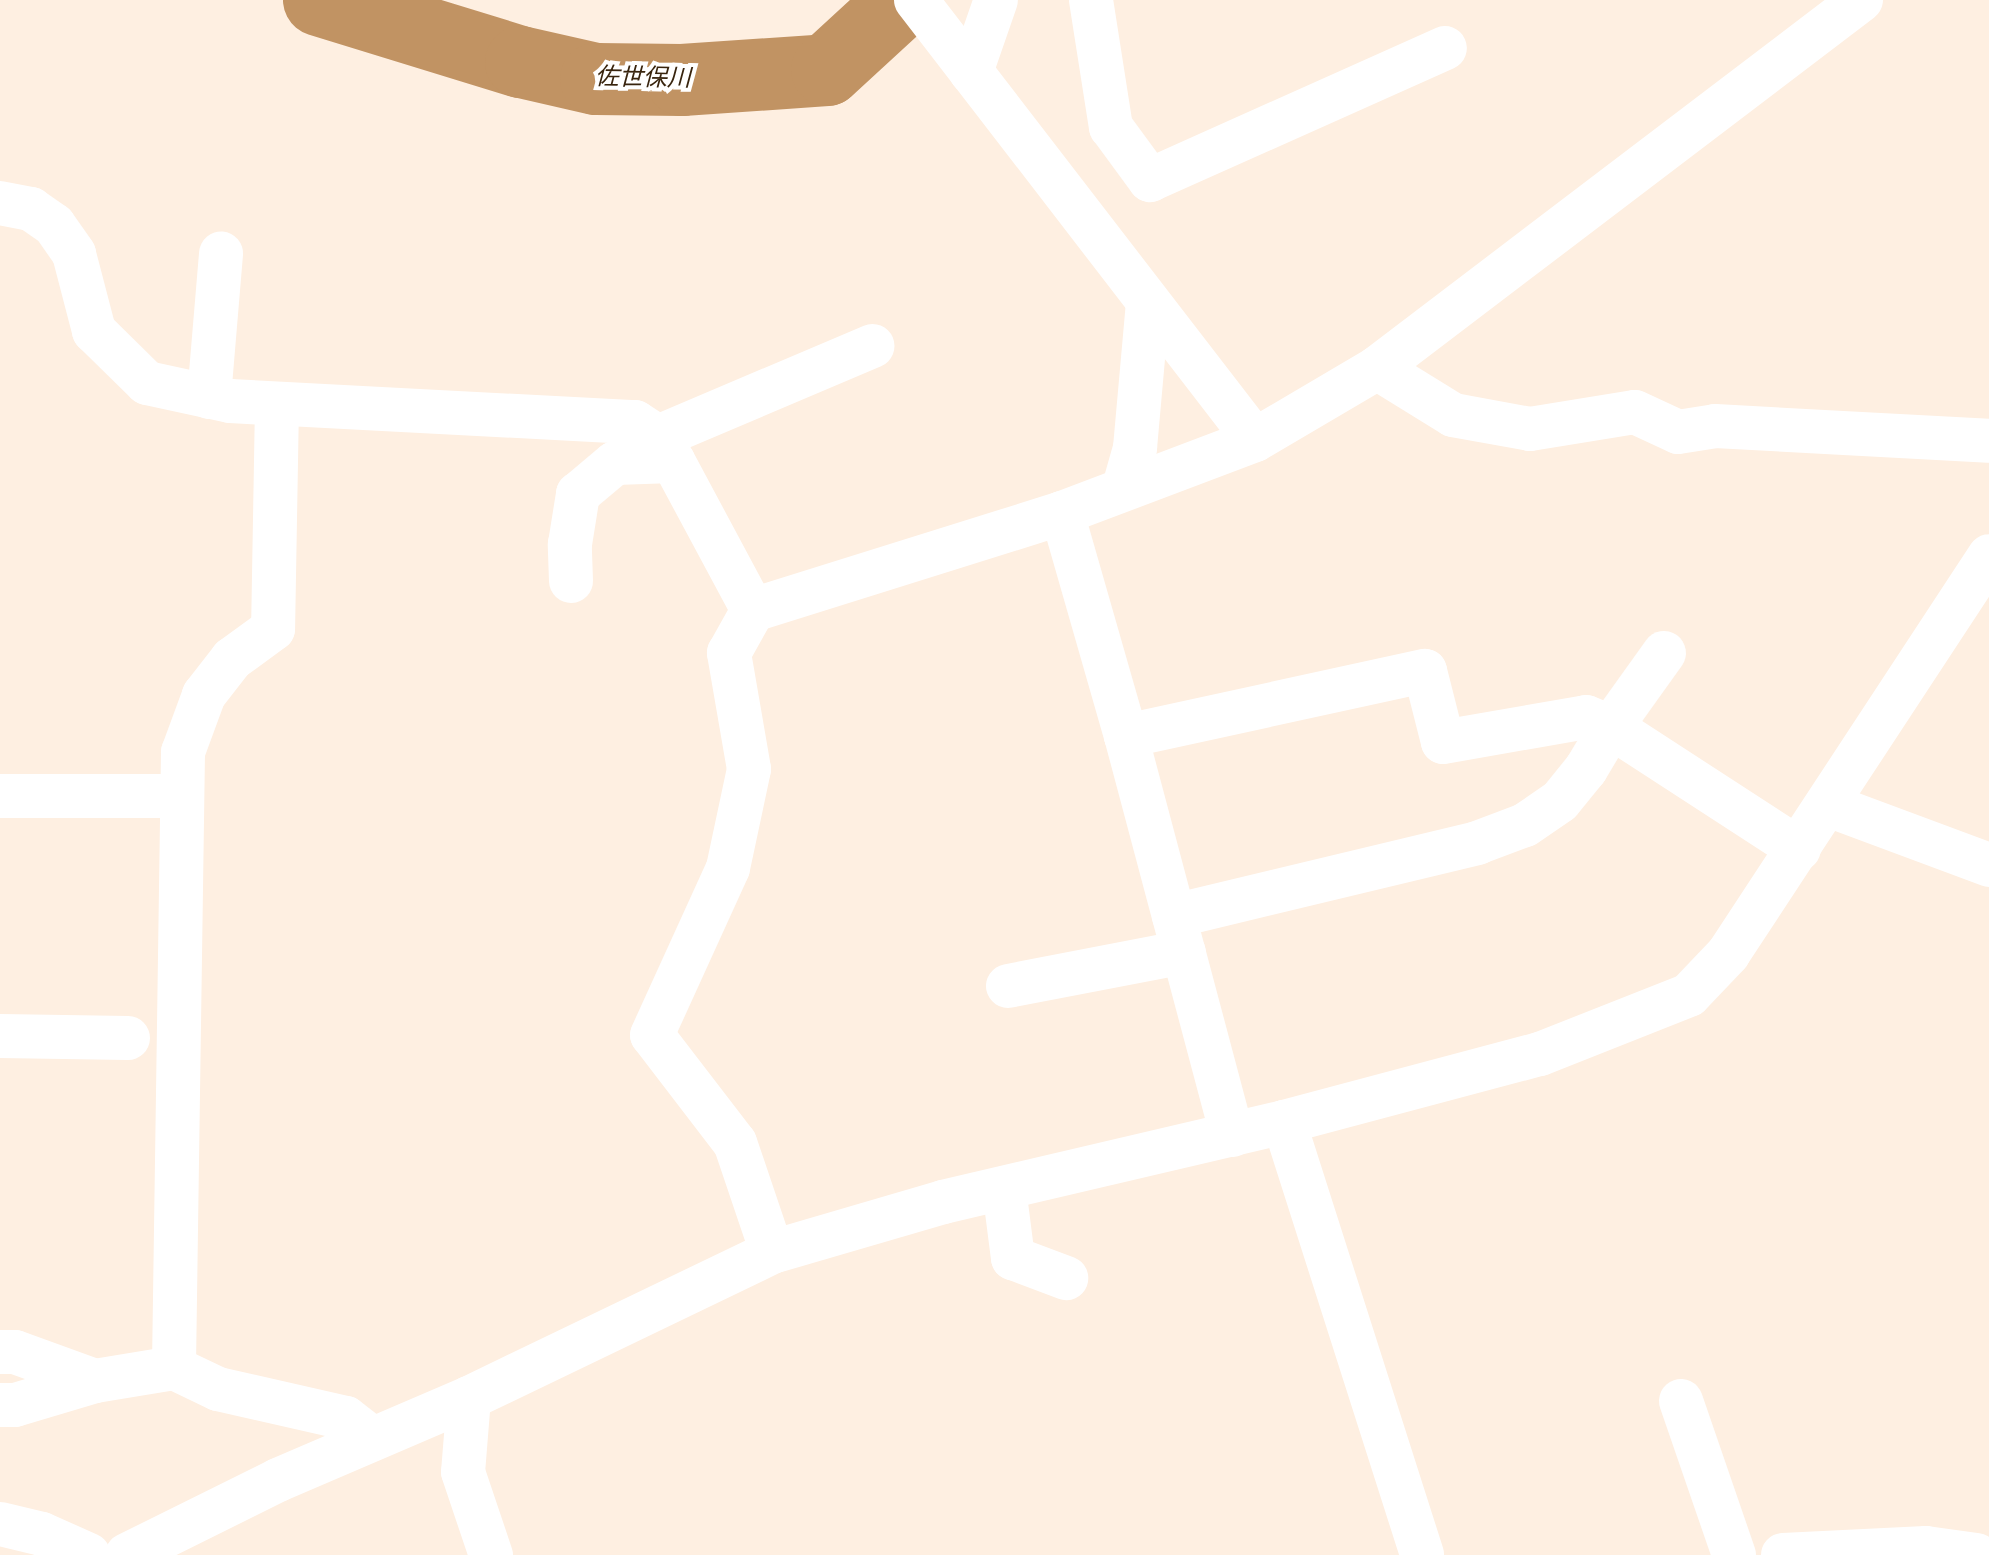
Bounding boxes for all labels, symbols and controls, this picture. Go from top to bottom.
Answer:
water label: 佐世保川 [595,62,691,92]

